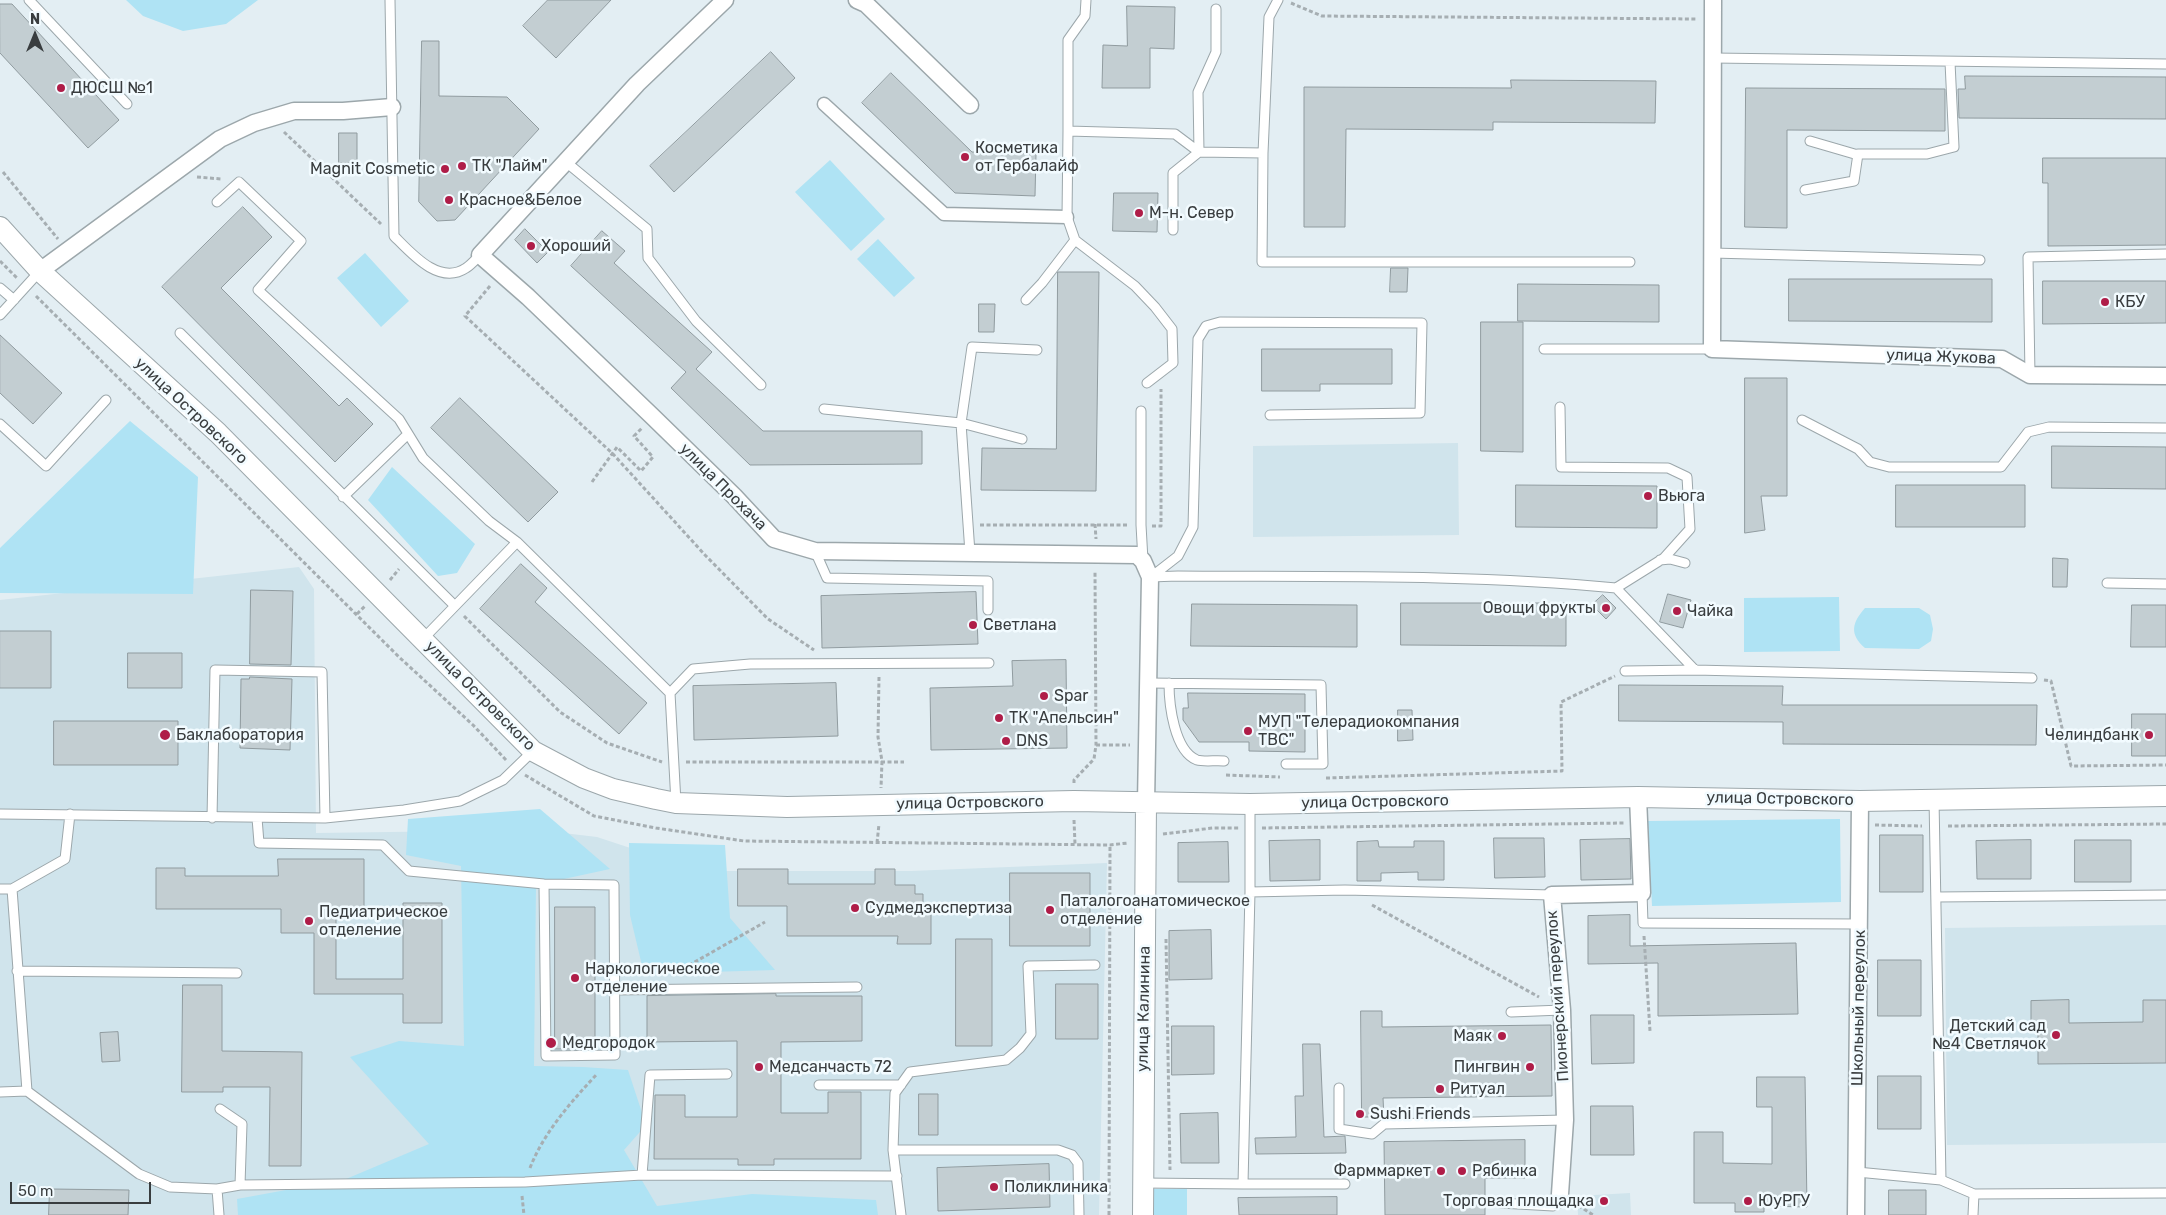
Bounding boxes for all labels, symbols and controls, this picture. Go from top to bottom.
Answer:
north arrow [10,10,60,60]
text: N [30,11,40,28]
place label: ДЮСШ №1 [71,78,153,98]
marker: ДЮСШ №1 [55,82,67,94]
place label: Косметика от Гербалайф [975,138,1079,176]
marker: Косметика от Гербалайф [959,151,971,163]
place label: ТК "Лайм" [472,156,548,176]
place label: Magnit Cosmetic [310,159,435,179]
marker: ТК "Лайм" [456,160,468,172]
marker: Magnit Cosmetic [439,163,451,175]
place label: Красное&Белое [459,190,582,210]
marker: Красное&Белое [443,194,455,206]
place label: М-н. Север [1149,203,1234,223]
marker: М-н. Север [1133,207,1145,219]
place label: Хороший [541,236,611,256]
marker: Хороший [525,240,537,252]
place label: КБУ [2115,292,2145,312]
marker: КБУ [2099,296,2111,308]
street label: улица Жукова [1886,345,1996,369]
street label: улица Островского [130,354,252,468]
street label: улица Прохача [675,439,771,535]
place label: Вьюга [1658,486,1705,506]
marker: Вьюга [1642,490,1654,502]
place label: Овощи фрукты [1483,598,1596,618]
place label: Чайка [1687,601,1733,621]
marker: Овощи фрукты [1600,602,1612,614]
marker: Чайка [1671,605,1683,617]
place label: Светлана [983,615,1056,635]
marker: Светлана [967,619,979,631]
street label: улица Островского [421,637,539,755]
place label: Spar [1054,686,1088,706]
marker: Spar [1038,690,1050,702]
place label: ТК "Апельсин" [1009,708,1119,728]
marker: ТК "Апельсин" [993,712,1005,724]
place label: МУП "Телерадиокомпания ТВС" [1258,712,1460,750]
place label: Баклаборатория [176,725,304,745]
marker: МУП "Телерадиокомпания ТВС" [1242,725,1254,737]
place label: Челиндбанк [2045,725,2139,745]
marker: Баклаборатория [158,728,172,742]
marker: Челиндбанк [2143,729,2155,741]
place label: DNS [1016,731,1048,751]
marker: DNS [1000,735,1012,747]
street label: улица Островского [1706,788,1854,810]
street label: улица Островского [1301,791,1449,813]
street label: улица Островского [896,792,1044,814]
place label: Паталогоанатомическое отделение [1060,891,1250,929]
place label: Судмедэкспертиза [865,898,1012,918]
place label: Педиатрическое отделение [319,902,448,940]
marker: Судмедэкспертиза [849,902,861,914]
marker: Паталогоанатомическое отделение [1044,904,1056,916]
street label: Пионерский переулок [1542,910,1574,1082]
marker: Педиатрическое отделение [303,915,315,927]
street label: Школьный переулок [1848,930,1870,1086]
street label: улица Калинина [1133,946,1155,1072]
place label: Наркологическое отделение [585,959,720,997]
marker: Наркологическое отделение [569,972,581,984]
place label: Детский сад №4 Светлячок [1932,1016,2046,1054]
place label: Маяк [1453,1026,1492,1046]
marker: Детский сад №4 Светлячок [2050,1029,2062,1041]
marker: Маяк [1496,1030,1508,1042]
place label: Медгородок [562,1033,655,1053]
marker: Медгородок [544,1036,558,1050]
place label: Медсанчасть 72 [769,1057,892,1077]
place label: Пингвин [1454,1057,1520,1077]
marker: Медсанчасть 72 [753,1061,765,1073]
marker: Пингвин [1524,1061,1536,1073]
place label: Ритуал [1450,1079,1505,1099]
marker: Ритуал [1434,1083,1446,1095]
place label: Sushi Friends [1370,1104,1471,1124]
marker: Sushi Friends [1354,1108,1366,1120]
place label: Фарммаркет [1333,1161,1431,1181]
place label: Рябинка [1472,1161,1537,1181]
marker: Фарммаркет [1435,1165,1447,1177]
marker: Рябинка [1456,1165,1468,1177]
scale bar [12,1172,154,1204]
place label: Поликлиника [1004,1177,1108,1197]
marker: Поликлиника [988,1181,1000,1193]
text: 50 m [18,1182,53,1200]
place label: Торговая площадка [1443,1191,1594,1211]
place label: ЮуРГУ [1758,1191,1810,1211]
marker: Торговая площадка [1598,1195,1610,1207]
marker: ЮуРГУ [1742,1195,1754,1207]

